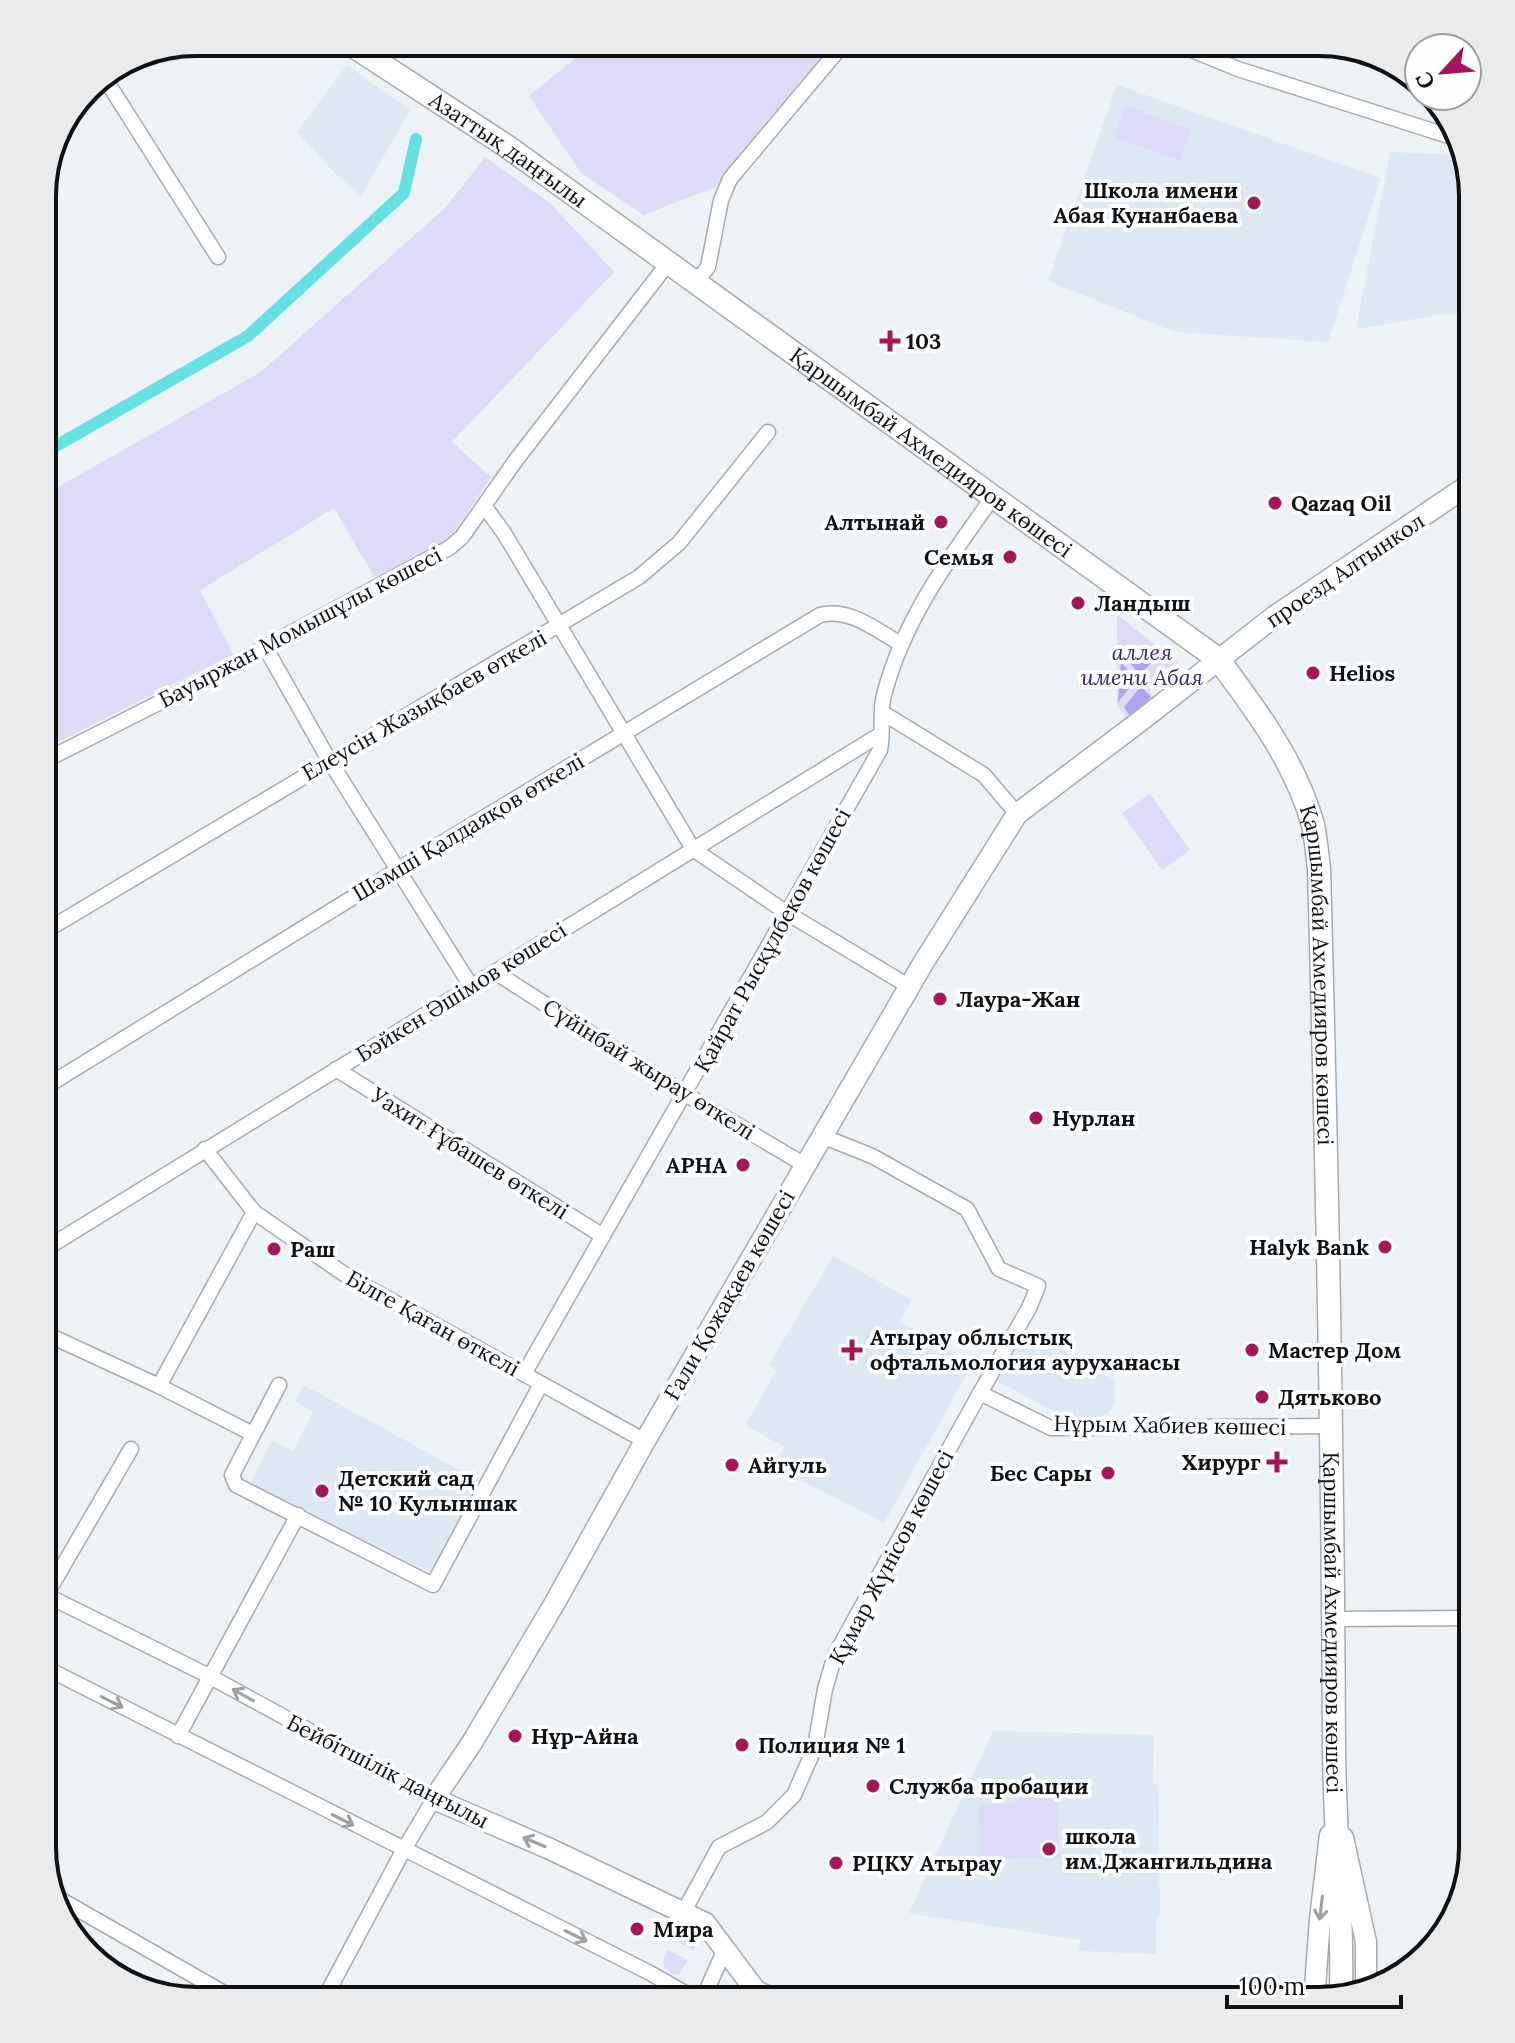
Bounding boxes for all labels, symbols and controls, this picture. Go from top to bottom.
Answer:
north arrow [1403,32,1483,112]
text: С [1409,68,1441,94]
street label: Азаттық даңғылы [423,85,593,214]
place label: Школа имени Абая Кунанбаева [1053,176,1238,229]
marker: Школа имени Абая Кунанбаева [1245,194,1263,212]
place label: 103 [906,327,941,355]
marker: 103 [881,332,899,350]
street label: Қаршымбай Ахмедияров көшесі [784,341,1078,563]
place label: Qazaq Oil [1291,489,1392,517]
marker: Qazaq Oil [1266,494,1284,512]
street label: проезд Алтынкол [1260,507,1430,633]
place label: Алтынай [825,508,925,536]
marker: Алтынай [932,513,950,531]
street label: Бауыржан Момышұлы көшесі [154,540,446,714]
place label: Семья [924,543,994,571]
marker: Семья [1001,548,1019,566]
place label: Ландыш [1094,589,1191,617]
marker: Ландыш [1069,594,1087,612]
street label: Елеусін Жазықбаев өткелі [297,623,551,787]
park label: аллея имени Абая [1081,638,1204,691]
place label: Helios [1329,659,1395,687]
marker: Helios [1304,664,1322,682]
street label: Шәмші Қалдаяқов өткелі [347,747,589,907]
street label: Қаршымбай Ахмедияров көшесі [1294,801,1340,1146]
street label: Қайрат Рысқұлбеков көшесі [688,803,856,1077]
street label: Бәйкен Әшімов көшесі [351,916,571,1068]
place label: Лаура-Жан [956,985,1080,1013]
marker: Лаура-Жан [931,990,949,1008]
street label: Сүйінбай жырау өткелі [538,992,760,1146]
street label: Уахит Ғұбашев өткелі [365,1080,574,1225]
place label: Нурлан [1052,1104,1135,1132]
marker: Нурлан [1027,1109,1045,1127]
place label: АРНА [666,1151,727,1179]
marker: АРНА [734,1156,752,1174]
street label: Ғали Қожақаев көшесі [657,1185,801,1405]
place label: Halyk Bank [1249,1233,1369,1261]
place label: Раш [290,1235,335,1263]
marker: Halyk Bank [1376,1238,1394,1256]
marker: Раш [265,1240,283,1258]
street label: Білге Қаған өткелі [342,1264,524,1382]
place label: Атырау облыстық офтальмология ауруханасы [870,1323,1180,1376]
place label: Мастер Дом [1268,1336,1402,1364]
marker: Атырау облыстық офтальмология ауруханасы [841,1339,863,1361]
marker: Мастер Дом [1243,1341,1261,1359]
place label: Дятьково [1278,1383,1382,1411]
marker: Дятьково [1253,1388,1271,1406]
street label: Нұрым Хабиев көшесі [1053,1409,1287,1441]
street label: Құмар Жүнісов көшесі [823,1445,959,1669]
place label: Хирург [1182,1448,1261,1476]
place label: Айгуль [748,1451,827,1479]
street label: Қаршымбай Ахмедияров көшесі [1317,1452,1349,1794]
marker: Хирург [1268,1453,1286,1471]
marker: Айгуль [723,1456,741,1474]
place label: Бес Сары [990,1459,1092,1487]
place label: Детский сад № 10 Кулыншак [338,1464,517,1517]
marker: Бес Сары [1099,1464,1117,1482]
marker: Детский сад № 10 Кулыншак [313,1482,331,1500]
one-way arrow [231,1686,255,1702]
one-way arrow [99,1695,123,1710]
street label: Бейбітшілік даңғылы [282,1708,494,1834]
place label: Нұр-Айна [531,1722,639,1750]
marker: Нұр-Айна [506,1727,524,1745]
place label: Полиция № 1 [758,1731,906,1759]
marker: Полиция № 1 [733,1736,751,1754]
place label: Служба пробации [889,1772,1088,1800]
marker: Служба пробации [864,1777,882,1795]
one-way arrow [331,1813,355,1829]
place label: школа им.Джангильдина [1065,1822,1273,1875]
one-way arrow [522,1834,547,1849]
marker: школа им.Джангильдина [1040,1840,1058,1858]
place label: РЦКУ Атырау [852,1849,1002,1877]
marker: РЦКУ Атырау [827,1854,845,1872]
one-way arrow [1313,1895,1328,1921]
place label: Мира [653,1915,714,1943]
marker: Мира [628,1920,646,1938]
one-way arrow [563,1929,587,1945]
scale bar [1227,1959,1401,2009]
text: 100 m [1239,1971,1305,2002]

